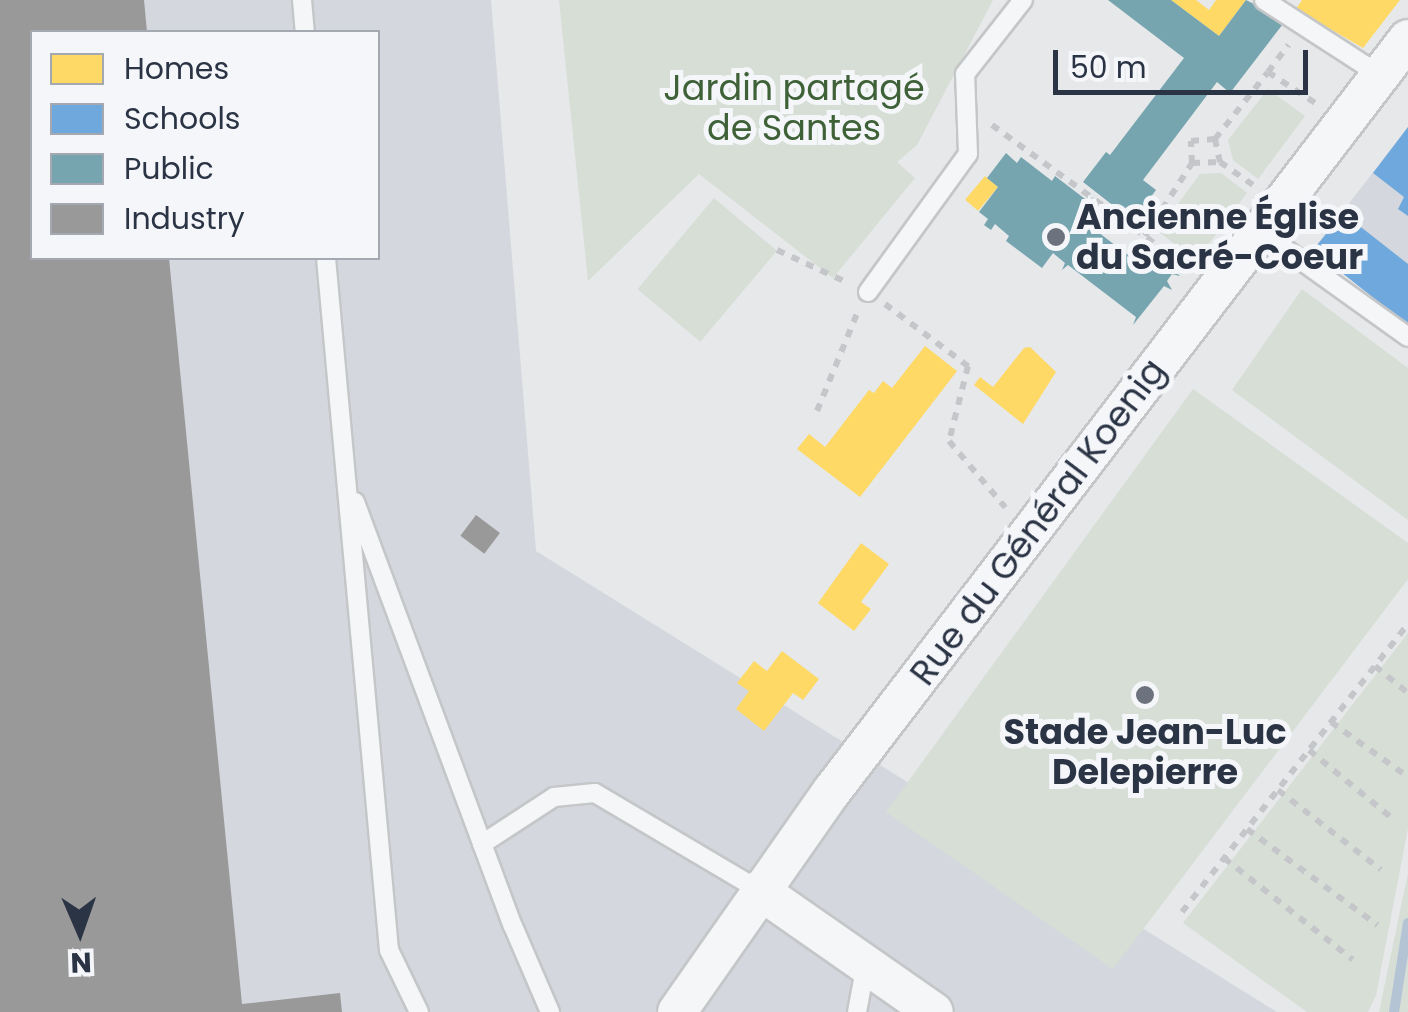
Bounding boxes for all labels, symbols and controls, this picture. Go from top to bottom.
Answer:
legend [30,30,380,260]
scale bar [1058,30,1313,92]
text: 50 m [1070,46,1147,89]
text: Homes [124,47,229,90]
park label: Jardin partagé de Santes [663,67,925,149]
text: Schools [124,97,240,140]
text: Public [124,147,214,190]
place label: Ancienne Église du Sacré-Coeur [1076,196,1363,278]
text: Industry [124,197,245,240]
marker: Ancienne Église du Sacré-Coeur [1045,226,1067,248]
street label: Rue du Général Koenig [902,351,1174,693]
marker: Stade Jean-Luc Delepierre [1134,684,1156,706]
place label: Stade Jean-Luc Delepierre [1003,711,1287,793]
north arrow [30,882,130,982]
text: N [70,943,92,982]

